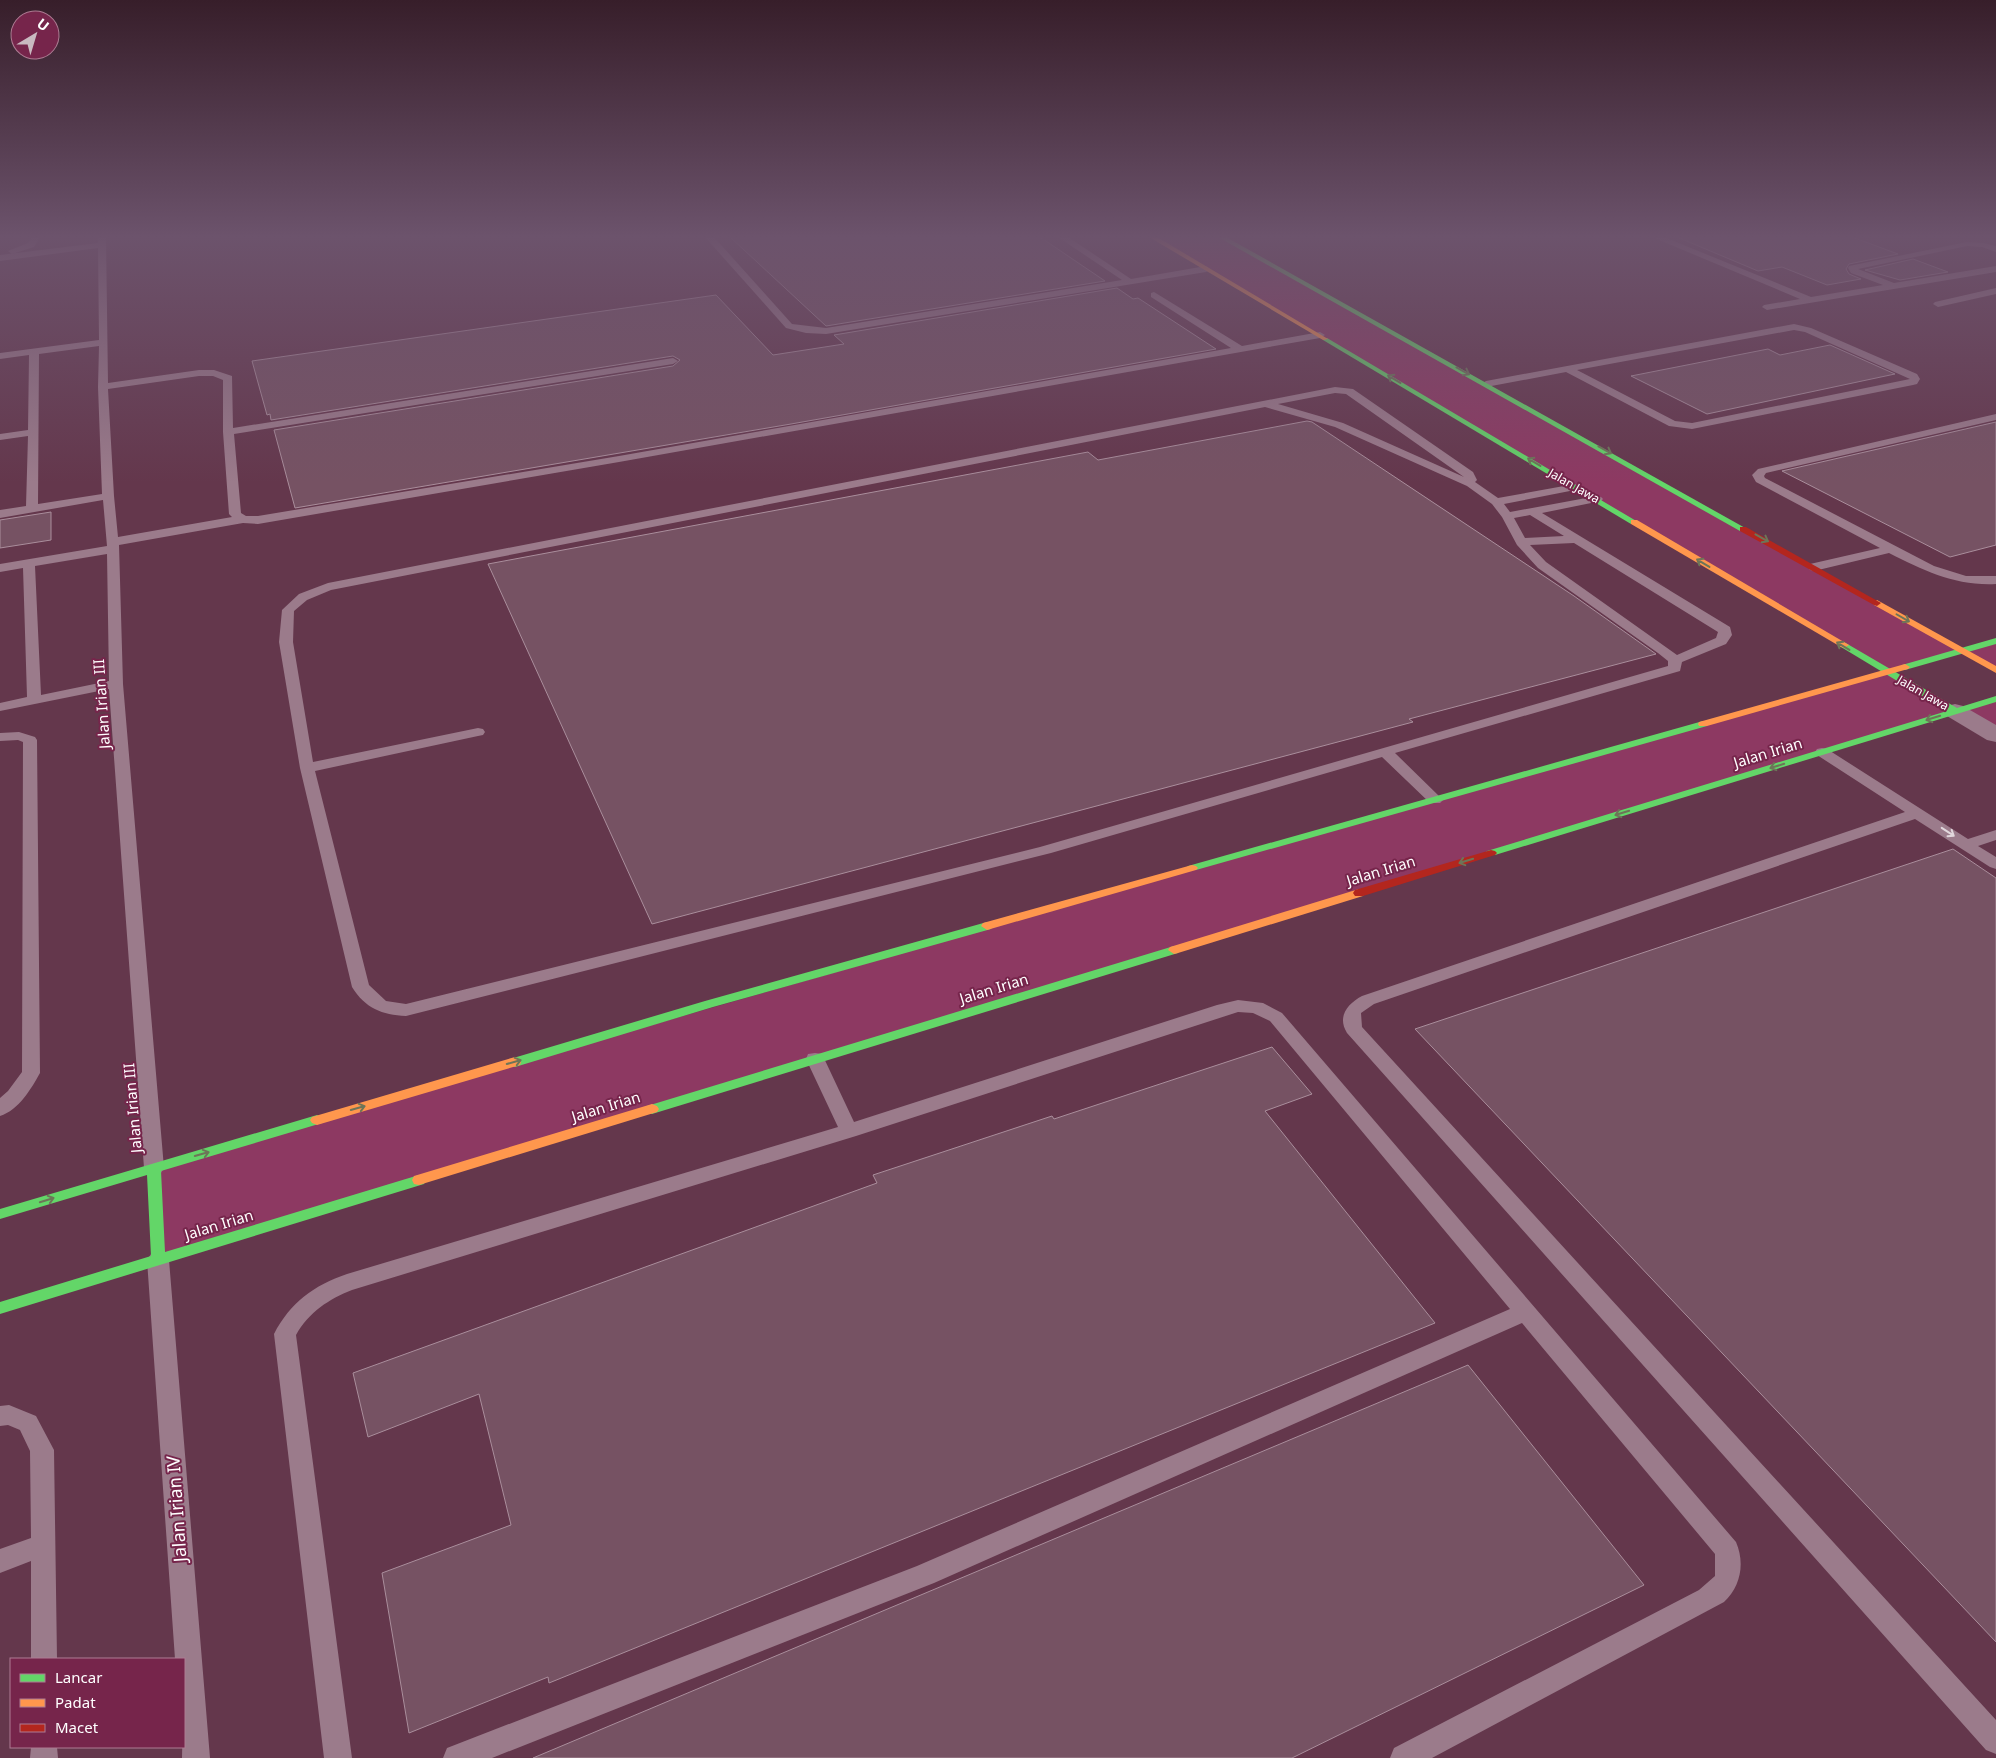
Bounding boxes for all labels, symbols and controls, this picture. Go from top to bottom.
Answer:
north arrow [10,10,60,60]
text: U [33,14,53,35]
one-way arrow [1455,366,1470,376]
one-way arrow [1387,374,1402,384]
one-way arrow [1597,445,1612,455]
one-way arrow [1527,457,1541,467]
street label: Jalan Jawa [1545,464,1603,507]
one-way arrow [1754,533,1769,543]
one-way arrow [1697,558,1711,568]
one-way arrow [1896,613,1910,623]
one-way arrow [1837,641,1851,651]
street label: Jalan Irian III [88,658,114,752]
street label: Jalan Jawa [1894,671,1952,714]
one-way arrow [1925,714,1941,724]
street label: Jalan Irian [1729,732,1804,773]
one-way arrow [1770,761,1786,771]
one-way arrow [1614,809,1630,819]
one-way arrow [1940,827,1954,837]
street label: Jalan Irian [1342,850,1417,891]
one-way arrow [1459,856,1475,866]
street label: Jalan Irian [955,968,1030,1009]
one-way arrow [506,1056,522,1066]
street label: Jalan Irian III [118,1062,146,1156]
street label: Jalan Irian [567,1086,642,1127]
one-way arrow [350,1102,366,1112]
one-way arrow [194,1148,210,1158]
one-way arrow [38,1195,54,1205]
street label: Jalan Irian [180,1204,255,1245]
street label: Jalan Irian IV [160,1455,192,1565]
legend [10,1658,185,1748]
text: Lancar [55,1667,102,1687]
text: Padat [55,1692,96,1712]
text: Macet [55,1717,99,1737]

